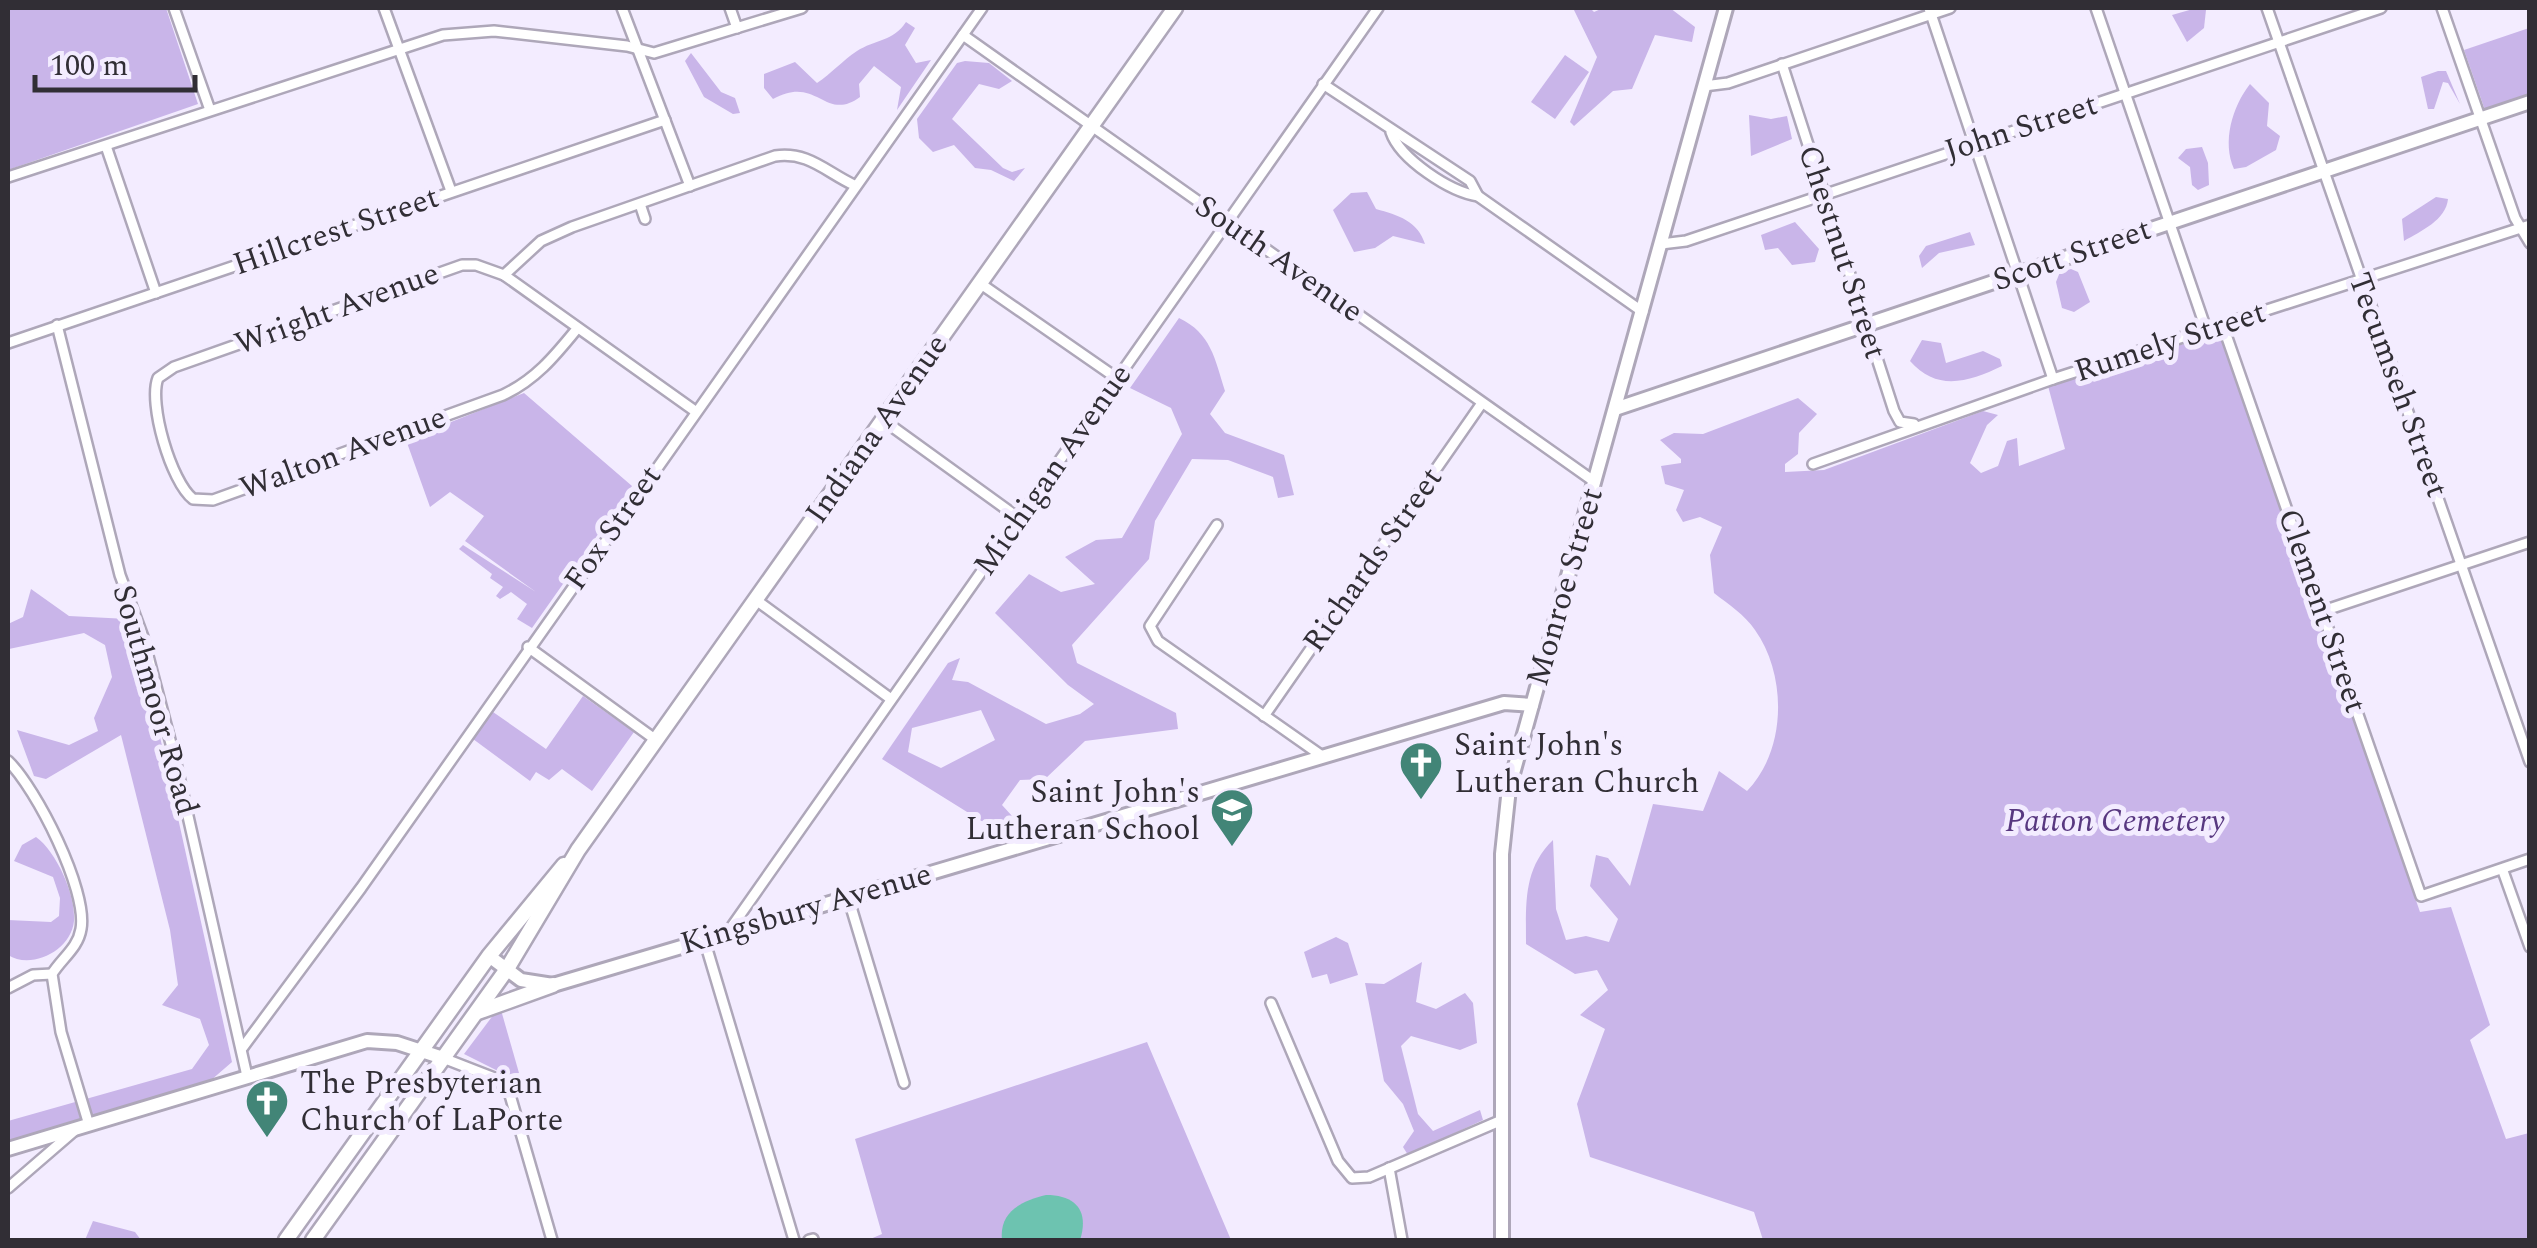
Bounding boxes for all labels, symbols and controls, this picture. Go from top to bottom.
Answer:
scale bar [35,30,195,92]
text: 100 m [50,43,128,89]
street label: John Street [1938,80,2104,176]
street label: Chestnut Street [1784,139,1900,365]
street label: Hillcrest Street [226,173,446,289]
street label: South Avenue [1184,183,1374,335]
street label: Scott Street [1986,205,2158,305]
street label: Wright Avenue [228,249,446,369]
street label: Tecumseh Street [2335,266,2461,504]
street label: Rumely Street [2068,288,2272,396]
street label: Indiana Avenue [793,324,961,534]
street label: Michigan Avenue [961,354,1145,586]
street label: Walton Avenue [233,393,453,513]
street label: Fox Street [552,455,674,601]
street label: Richards Street [1291,457,1455,663]
street label: Monroe Street [1513,482,1617,692]
street label: Clement Street [2264,502,2380,720]
street label: Southmoor Road [99,579,211,821]
place label: Saint John's Lutheran Church [1454,721,1699,807]
church icon: Saint John's Lutheran Church [1398,740,1444,801]
place label: Saint John's Lutheran School [965,768,1200,854]
school or university icon: Saint John's Lutheran School [1209,787,1255,848]
park label: Patton Cemetery [2005,797,2225,846]
street label: Kingsbury Avenue [675,850,937,968]
place label: The Presbyterian Church of LaPorte [300,1059,563,1145]
church icon: The Presbyterian Church of LaPorte [244,1078,290,1139]

